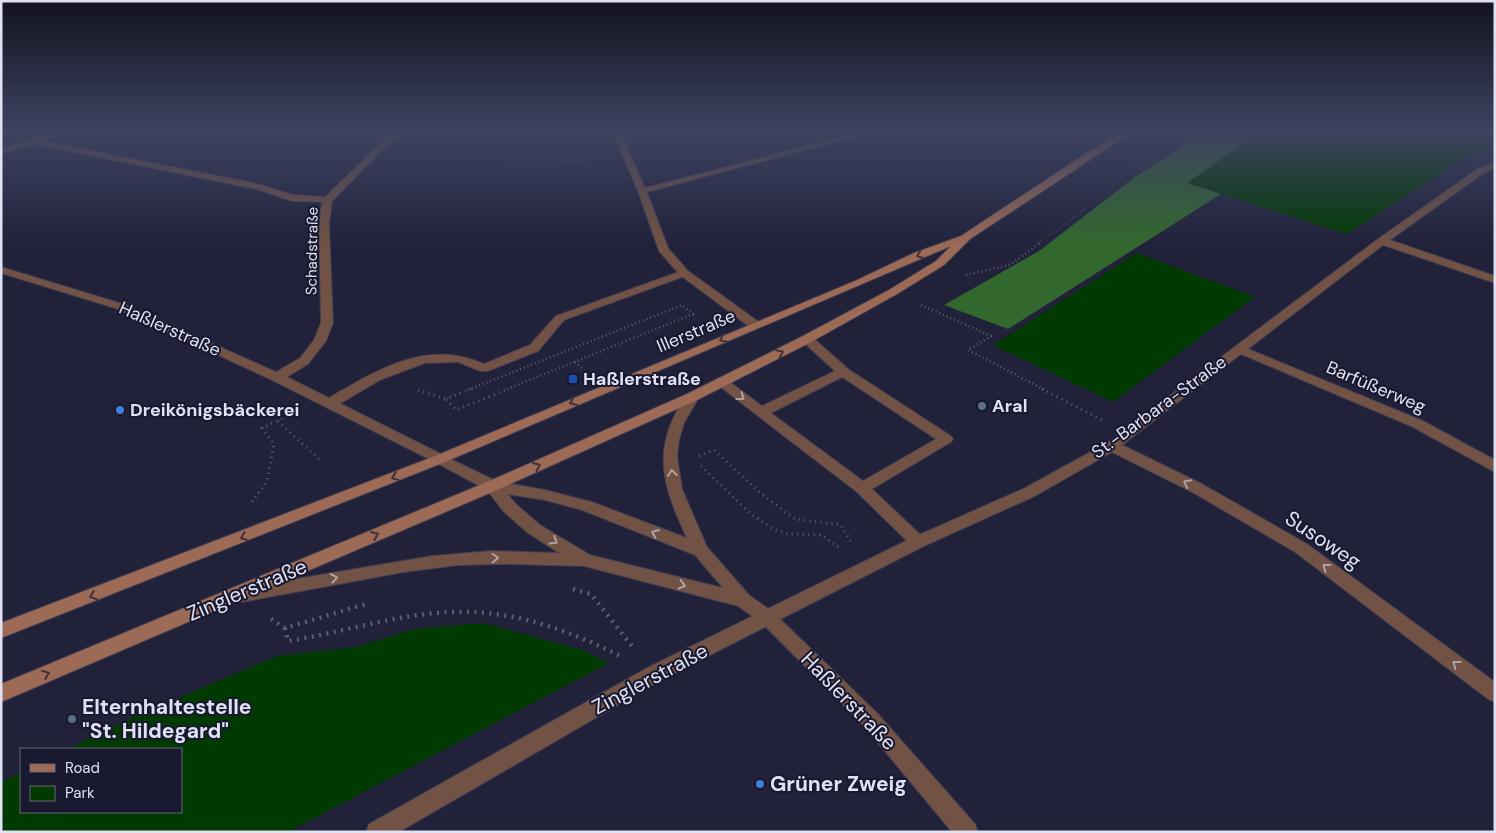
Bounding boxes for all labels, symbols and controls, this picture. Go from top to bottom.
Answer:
street label: Schadstraße [301,207,323,295]
one-way arrow [917,249,925,259]
street label: Haßlerstraße [115,296,225,362]
street label: Illerstraße [653,304,739,358]
one-way arrow [719,333,728,343]
one-way arrow [774,349,783,359]
street label: St.-Barbara-Straße [1087,350,1231,464]
street label: Barfüßerweg [1323,355,1429,419]
place label: Haßlerstraße [583,367,701,391]
marker: Haßlerstraße [567,373,579,385]
one-way arrow [735,392,744,400]
place label: Aral [992,394,1027,418]
one-way arrow [569,396,578,407]
place label: Dreikönigsbäckerei [130,398,299,422]
marker: Aral [976,400,988,412]
marker: Dreikönigsbäckerei [114,404,126,416]
one-way arrow [532,461,541,472]
one-way arrow [667,469,678,477]
one-way arrow [391,471,400,481]
one-way arrow [1183,479,1192,489]
street label: Susoweg [1280,504,1367,576]
one-way arrow [651,528,660,539]
one-way arrow [240,531,249,542]
one-way arrow [370,531,379,542]
one-way arrow [549,535,558,544]
street label: Zinglerstraße [183,552,311,628]
one-way arrow [491,553,499,563]
one-way arrow [1323,564,1332,572]
one-way arrow [329,574,338,584]
one-way arrow [678,579,687,590]
one-way arrow [89,590,98,600]
street label: Zinglerstraße [587,637,713,721]
street label: Haßlerstraße [795,646,903,756]
one-way arrow [1452,661,1462,670]
one-way arrow [42,670,50,680]
place label: Elternhaltestelle "St. Hildegard" [82,693,251,745]
marker: Elternhaltestelle "St. Hildegard" [66,713,78,725]
legend [20,748,182,813]
text: Road [65,758,100,778]
place label: Grüner Zweig [770,770,907,798]
marker: Grüner Zweig [754,778,766,790]
text: Park [65,783,95,803]

